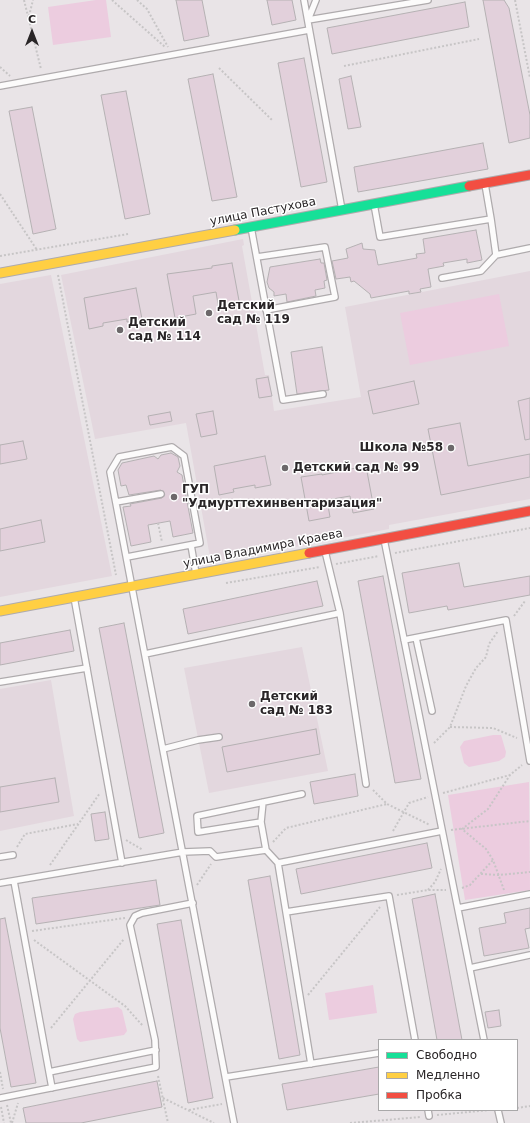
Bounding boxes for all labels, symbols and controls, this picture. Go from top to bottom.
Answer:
north arrow [12,12,52,52]
text: С [28,13,36,26]
street label: улица Пастухова [209,195,317,229]
place label: Детский сад № 119 [217,299,290,327]
marker: Детский сад № 119 [204,308,214,318]
place label: Детский сад № 114 [128,316,201,344]
marker: Детский сад № 114 [115,325,125,335]
place label: Школа №58 [360,441,443,455]
marker: Школа №58 [446,443,456,453]
place label: Детский сад № 99 [293,461,419,475]
marker: Детский сад № 99 [280,463,290,473]
place label: ГУП "Удмурттехинвентаризация" [182,483,382,511]
marker: ГУП "Удмурттехинвентаризация" [169,492,179,502]
street label: улица Владимира Краева [182,526,344,572]
place label: Детский сад № 183 [260,690,333,718]
marker: Детский сад № 183 [247,699,257,709]
legend [378,1039,518,1111]
text: Свободно [416,1048,477,1062]
text: Медленно [416,1068,480,1082]
text: Пробка [416,1088,462,1102]

